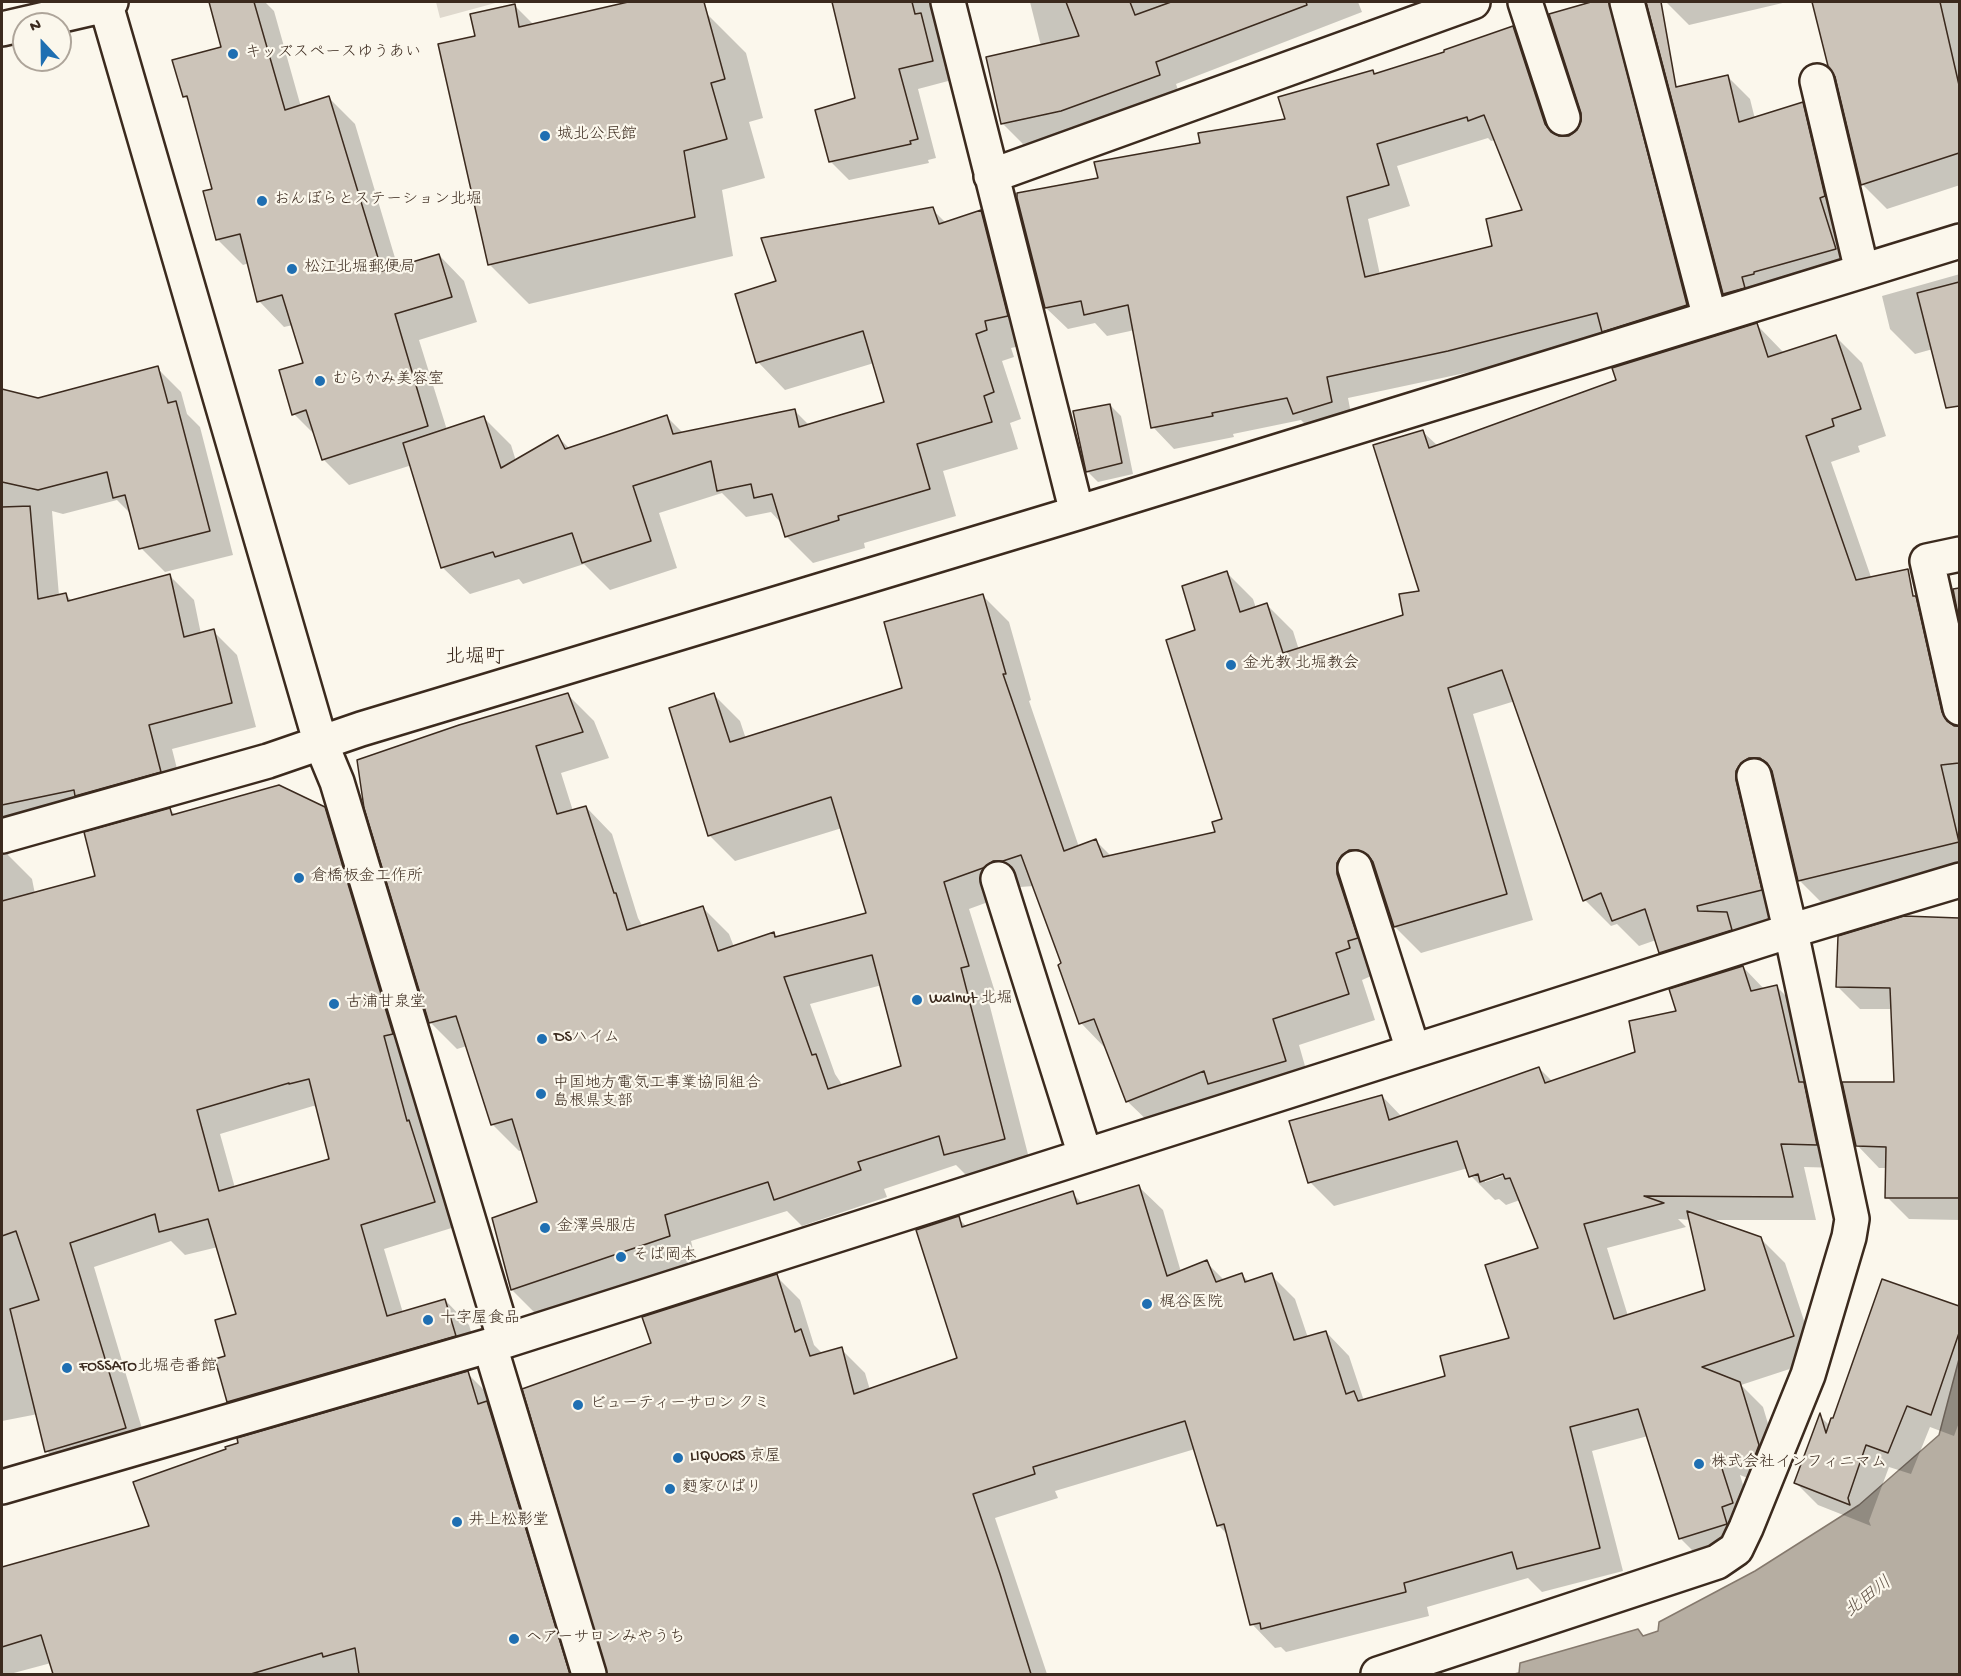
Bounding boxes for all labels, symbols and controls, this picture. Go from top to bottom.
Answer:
north arrow [12,12,72,72]
text: N [27,16,44,37]
place label: キッズスペースゆうあい [245,44,421,64]
marker: キッズスペースゆうあい [226,47,240,61]
place label: 城北公民館 [557,126,637,146]
marker: 城北公民館 [538,129,552,143]
place label: おんぼらとステーション北堀 [274,191,482,211]
marker: おんぼらとステーション北堀 [255,194,269,208]
place label: 松江北堀郵便局 [304,259,416,279]
marker: 松江北堀郵便局 [285,262,299,276]
place label: むらかみ美容室 [332,371,444,391]
marker: むらかみ美容室 [313,374,327,388]
district label: 北堀町 [445,647,505,671]
place label: 金光教 北堀教会 [1243,655,1359,675]
marker: 金光教 北堀教会 [1224,658,1238,672]
place label: 倉橋板金工作所 [311,868,423,888]
marker: 倉橋板金工作所 [292,871,306,885]
place label: Walnut 北堀 [929,990,1012,1010]
marker: Walnut 北堀 [910,993,924,1007]
place label: 古浦甘泉堂 [346,994,426,1014]
marker: 古浦甘泉堂 [327,997,341,1011]
place label: DSハイム [554,1029,620,1049]
marker: DSハイム [535,1032,549,1046]
place label: 中国地方電気工事業協同組合 島根県支部 [553,1075,761,1113]
marker: 中国地方電気工事業協同組合 島根県支部 [534,1087,548,1101]
place label: 金澤呉服店 [557,1218,637,1238]
marker: 金澤呉服店 [538,1221,552,1235]
place label: そば岡本 [633,1247,697,1267]
marker: そば岡本 [614,1250,628,1264]
place label: 梶谷医院 [1159,1294,1223,1314]
marker: 梶谷医院 [1140,1297,1154,1311]
place label: 十字屋食品 [440,1310,520,1330]
marker: 十字屋食品 [421,1313,435,1327]
place label: FOSSATO北堀壱番館 [79,1358,217,1378]
marker: FOSSATO北堀壱番館 [60,1361,74,1375]
place label: ビューティーサロン クミ [590,1395,770,1415]
marker: ビューティーサロン クミ [571,1398,585,1412]
place label: LIQUORS 京屋 [690,1448,781,1468]
marker: LIQUORS 京屋 [671,1451,685,1465]
place label: 株式会社インフィニマム [1711,1454,1887,1474]
marker: 株式会社インフィニマム [1692,1457,1706,1471]
place label: 麪家ひばり [682,1479,762,1499]
marker: 麪家ひばり [663,1482,677,1496]
place label: 井上松影堂 [469,1512,549,1532]
marker: 井上松影堂 [450,1515,464,1529]
water label: 北田川 [1841,1573,1897,1623]
place label: ヘアーサロンみやうち [526,1629,685,1649]
marker: ヘアーサロンみやうち [507,1632,521,1646]

